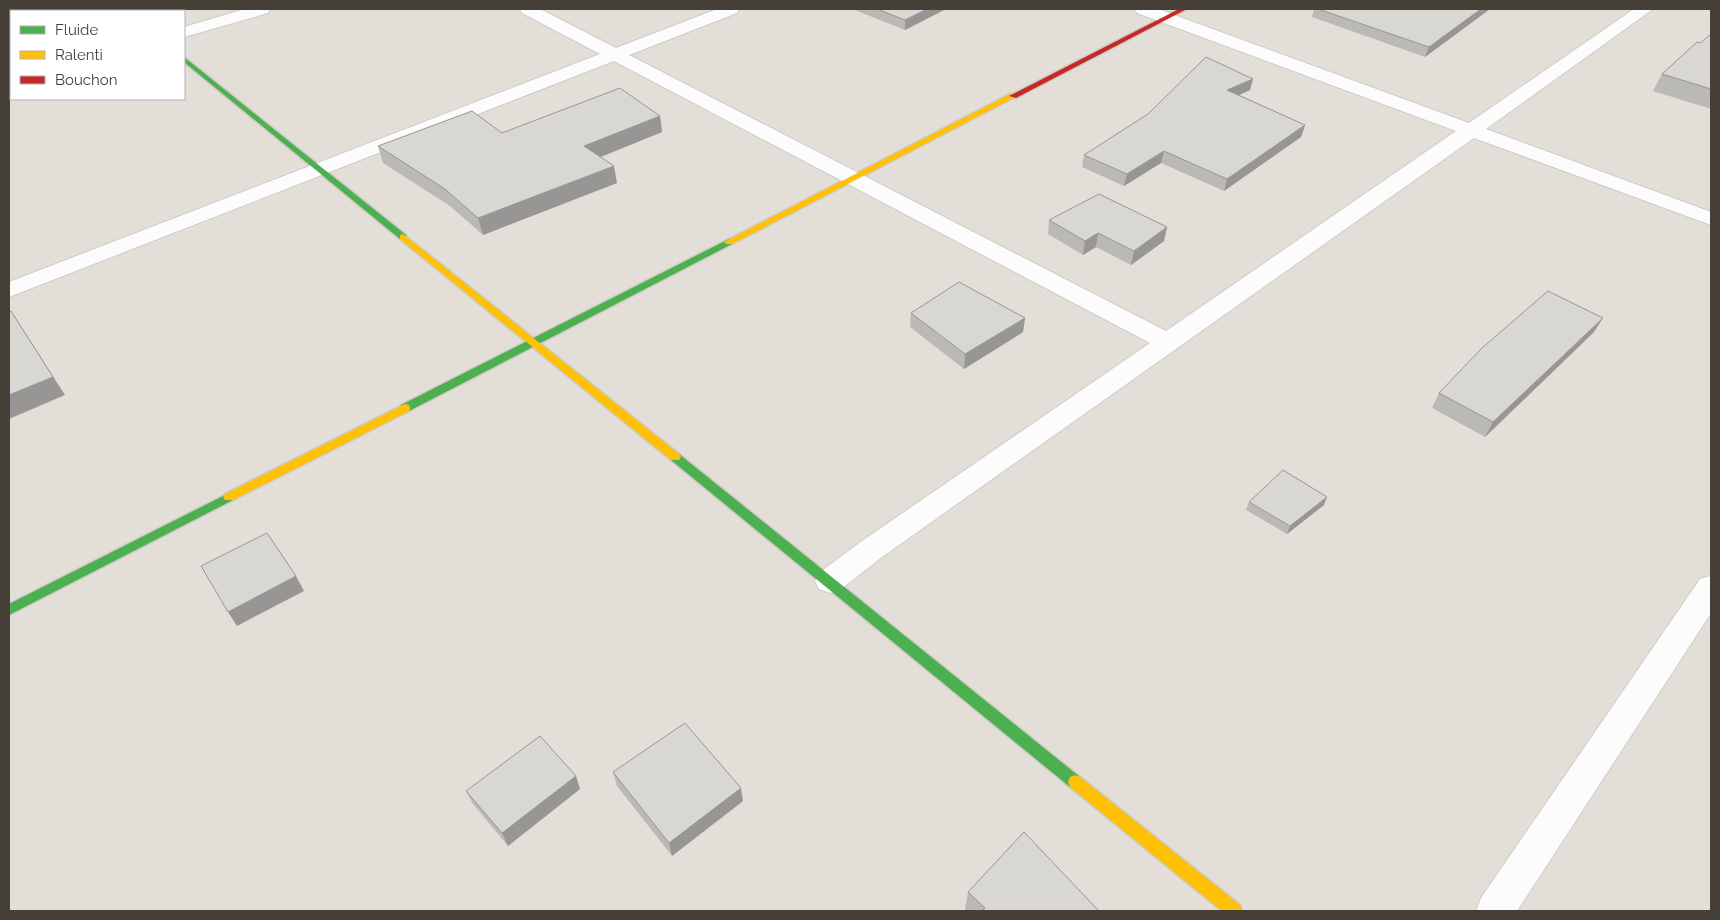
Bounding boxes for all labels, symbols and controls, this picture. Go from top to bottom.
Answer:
legend [10,10,185,100]
text: Fluide [55,21,98,39]
text: Ralenti [55,46,103,64]
text: Bouchon [55,71,117,89]

